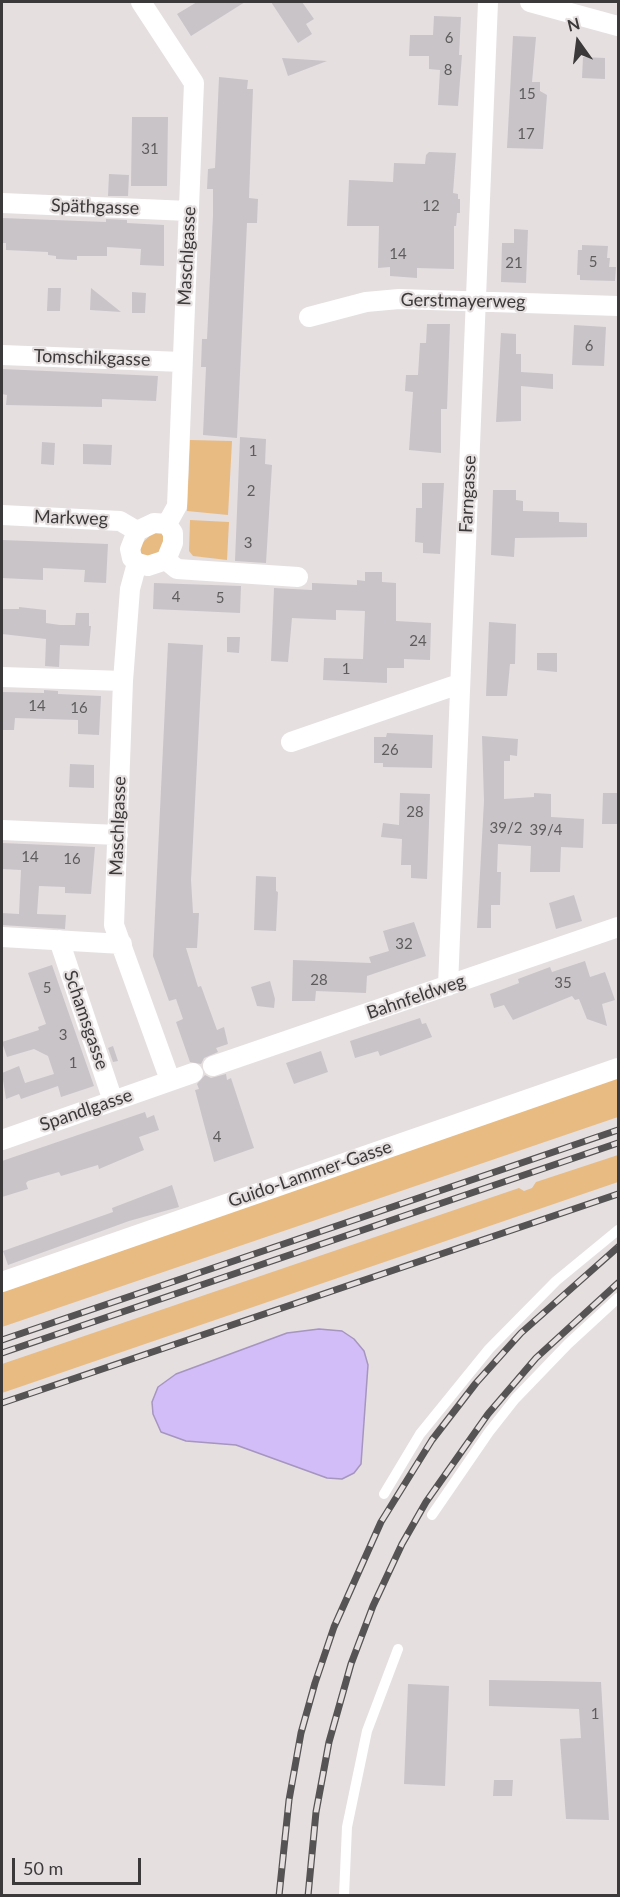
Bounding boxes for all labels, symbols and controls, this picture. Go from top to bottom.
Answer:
north arrow [548,12,608,72]
text: N [565,13,582,35]
house number: 6 [445,29,453,47]
house number: 8 [444,61,452,79]
house number: 15 [518,85,536,103]
house number: 17 [517,125,535,143]
house number: 31 [141,140,159,158]
street label: Späthgasse [50,195,140,219]
house number: 12 [422,197,440,215]
street label: Maschlgasse [174,206,200,306]
house number: 14 [389,245,407,263]
house number: 5 [589,253,597,271]
house number: 21 [505,254,523,272]
street label: Gerstmayerweg [400,289,526,313]
house number: 6 [585,337,593,355]
street label: Tomschikgasse [33,345,151,371]
house number: 1 [249,442,257,460]
street label: Farngasse [455,455,481,533]
house number: 2 [247,482,255,500]
street label: Markweg [34,506,108,530]
house number: 3 [244,534,252,552]
house number: 4 [172,588,180,606]
house number: 5 [216,589,224,607]
house number: 24 [409,632,427,650]
house number: 1 [342,660,350,678]
house number: 14 [28,697,46,715]
house number: 16 [70,699,88,717]
house number: 26 [381,741,399,759]
street label: Maschlgasse [105,776,131,876]
house number: 28 [406,803,424,821]
house number: 39/2 [490,819,522,837]
house number: 39/4 [530,821,562,839]
house number: 14 [21,848,39,866]
house number: 16 [63,850,81,868]
house number: 32 [395,935,413,953]
street label: Schamsgasse [59,968,113,1072]
street label: Bahnfeldweg [364,970,468,1024]
house number: 28 [310,971,328,989]
house number: 35 [554,974,572,992]
house number: 5 [43,979,51,997]
house number: 3 [59,1026,67,1044]
house number: 1 [69,1054,77,1072]
street label: Spandlgasse [37,1084,135,1136]
house number: 4 [213,1128,221,1146]
street label: Guido-Lammer-Gasse [225,1136,395,1212]
house number: 1 [591,1705,599,1723]
scale bar [15,1846,144,1884]
text: 50 m [23,1857,63,1879]

